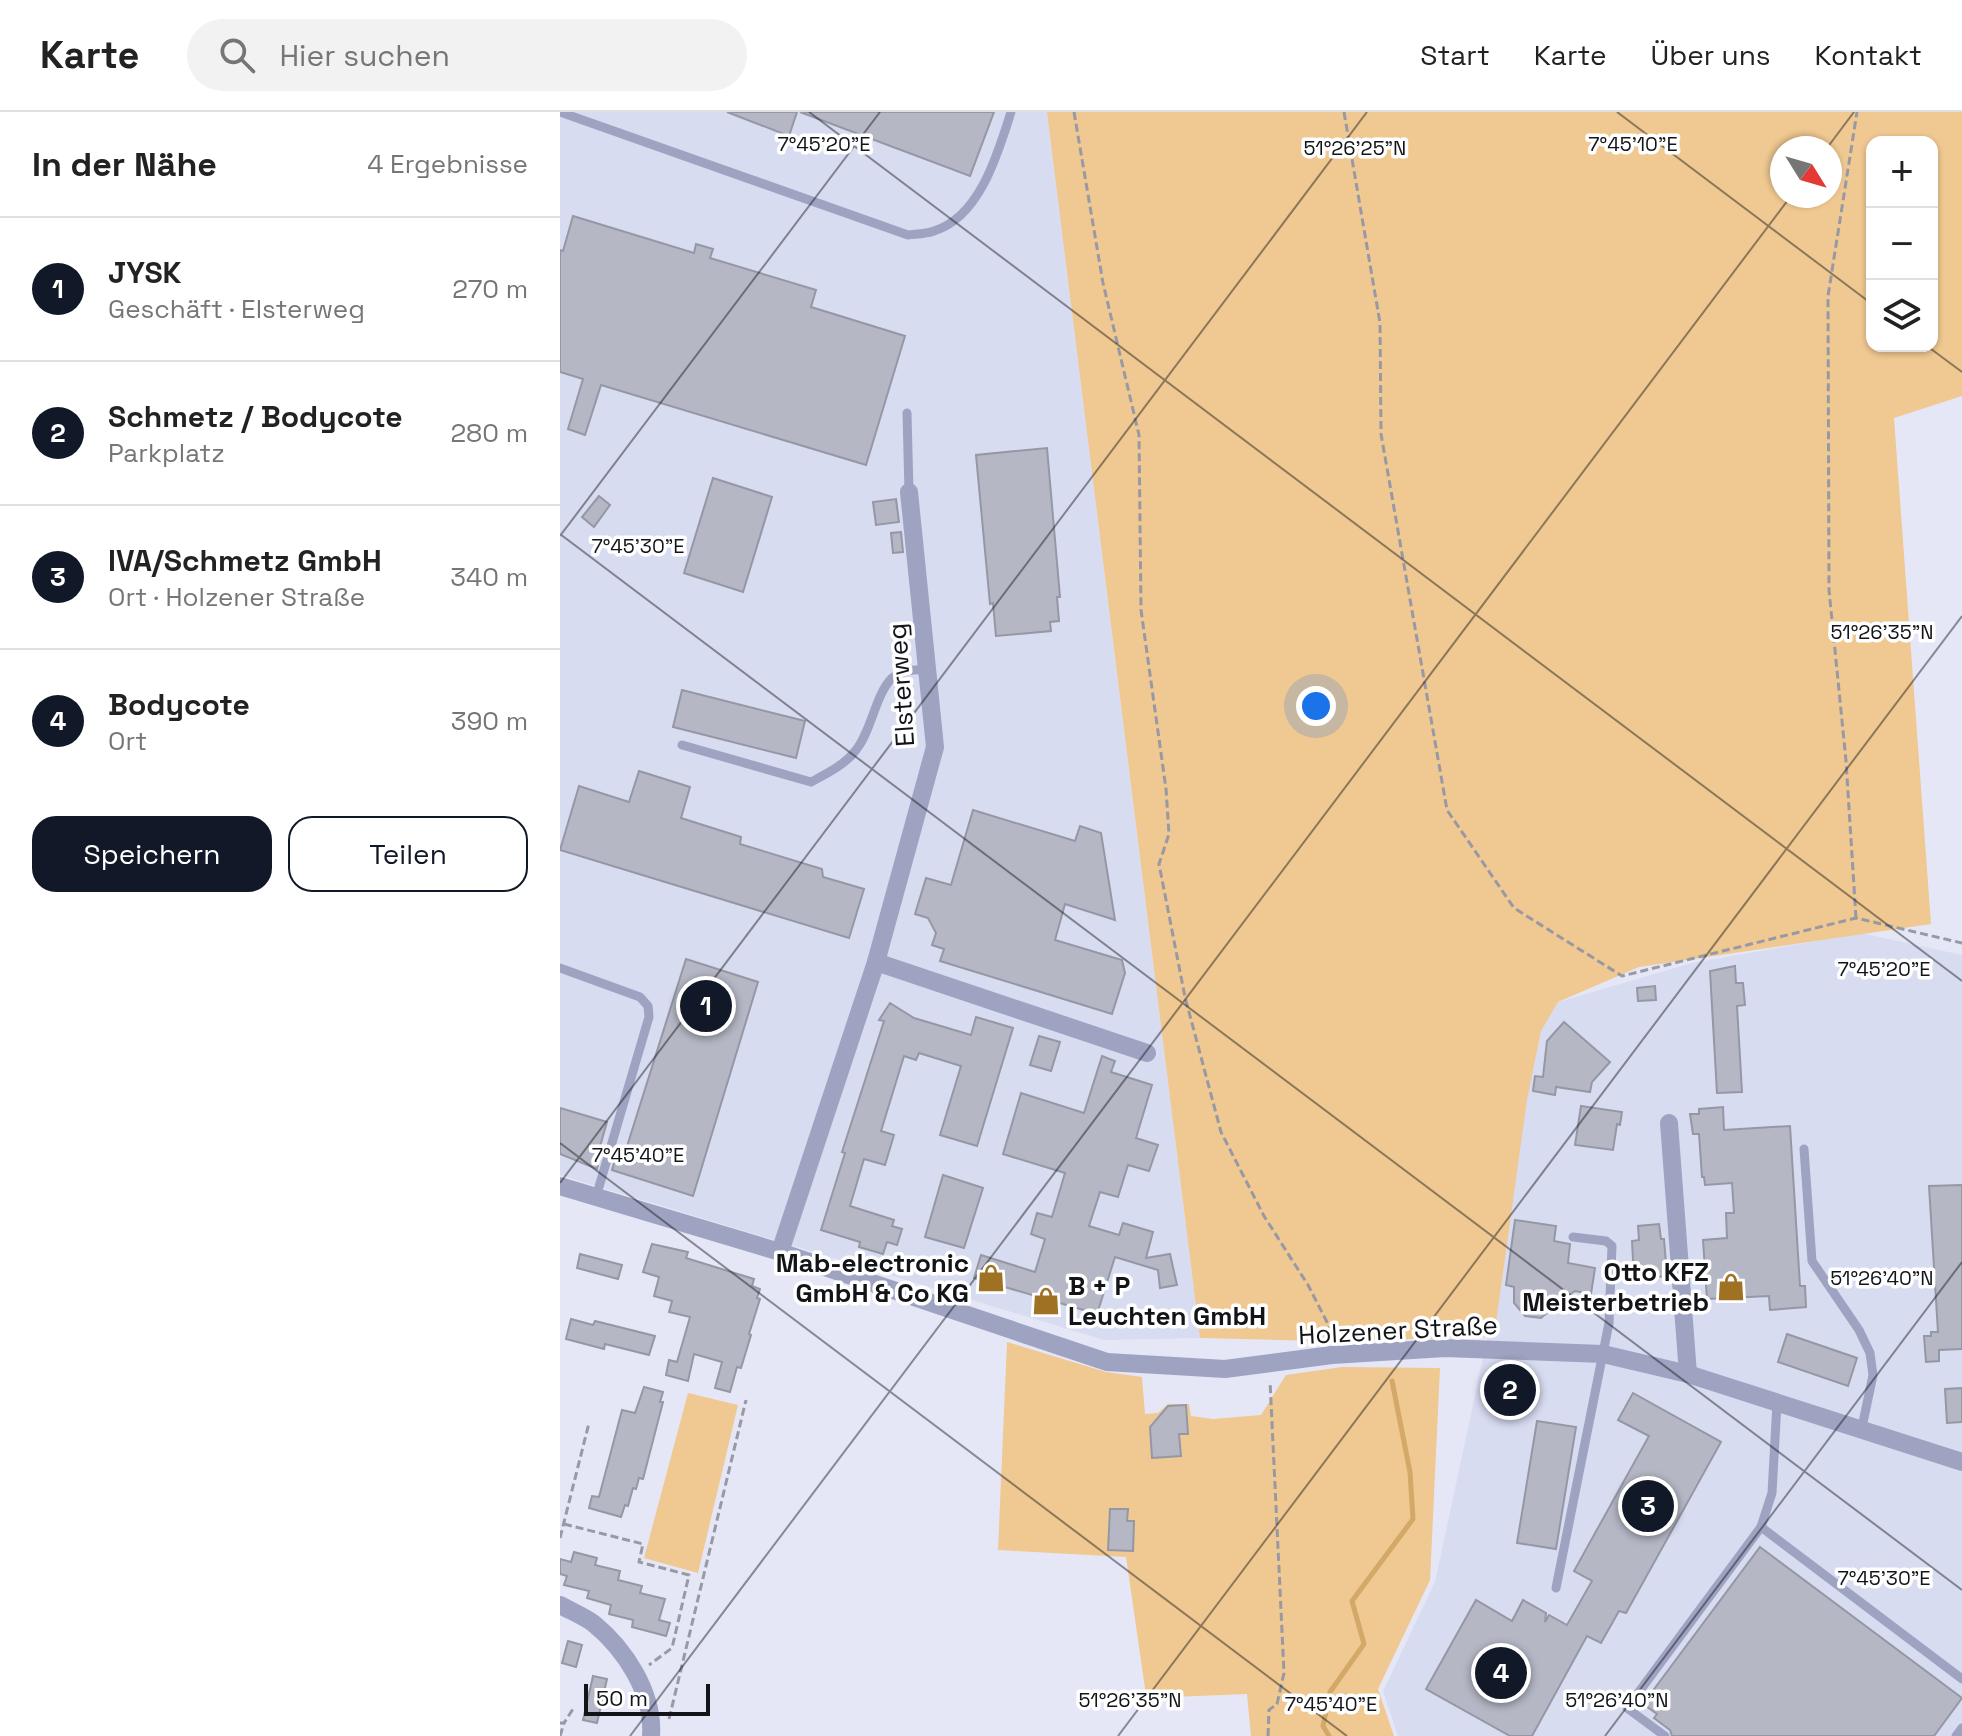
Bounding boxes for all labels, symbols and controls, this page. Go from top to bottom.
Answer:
search box [187,19,747,91]
text: Karte [40,31,139,79]
icon: search [215,33,259,77]
text: Hier suchen [279,36,450,75]
text: Start [1420,37,1490,73]
text: Karte [1534,37,1606,73]
text: Über uns [1650,37,1771,73]
text: Kontakt [1815,37,1922,73]
text: 7°45'20"E [777,131,871,157]
text: 7°45'10"E [1588,131,1678,157]
text: 51°26'25"N [1304,135,1406,161]
north arrow [1770,136,1842,208]
map controls [1866,136,1938,352]
button: + [1866,136,1938,208]
text: In der Nähe [32,143,217,186]
text: 4 Ergebnisse [367,147,528,181]
button: − [1866,208,1938,280]
text: JYSK [108,253,181,292]
text: 1 [52,272,64,306]
text: 270 m [452,272,528,306]
button: layers [1866,280,1938,352]
text: Geschäft · Elsterweg [108,292,365,326]
text: Schmetz / Bodycote [108,397,403,436]
text: 2 [50,416,66,450]
text: 280 m [450,416,528,450]
text: Parkplatz [108,436,225,470]
text: 7°45'30"E [591,533,685,559]
text: IVA/Schmetz GmbH [108,541,382,580]
text: 3 [50,560,66,594]
text: 340 m [450,560,528,594]
text: Ort · Holzener Straße [108,580,365,614]
text: 51°26'35"N [1831,619,1933,645]
street label: Elsterweg [880,622,922,748]
text: Bodycote [108,685,250,724]
your location [1296,686,1336,726]
text: 4 [50,704,66,738]
text: 390 m [451,704,528,738]
text: Ort [108,724,147,758]
button: Speichern [32,816,272,892]
button: Teilen [288,816,528,892]
text: 7°45'20"E [1837,956,1931,982]
pin: 1 [680,976,732,1036]
text: 7°45'40"E [592,1142,684,1168]
place label: Mab-electronic GmbH & Co KG [776,1246,969,1310]
place label: Otto KFZ Meisterbetrieb [1522,1255,1709,1319]
shop icon: Mab-electronic GmbH & Co KG [976,1263,1006,1293]
text: 51°26'40"N [1830,1265,1934,1291]
place label: B + P Leuchten GmbH [1068,1269,1266,1333]
shop icon: Otto KFZ Meisterbetrieb [1716,1272,1746,1302]
shop icon: B + P Leuchten GmbH [1031,1286,1061,1316]
street label: Holzener Straße [1297,1308,1499,1352]
pin: 2 [1484,1360,1536,1420]
pin: 3 [1622,1476,1674,1536]
text: 7°45'30"E [1837,1565,1931,1591]
pin: 4 [1475,1643,1527,1703]
scale bar [584,1680,710,1716]
text: 50 m [596,1684,648,1712]
text: 51°26'35"N [1079,1687,1181,1713]
text: 51°26'40"N [1565,1687,1669,1713]
text: 7°45'40"E [1285,1691,1377,1717]

